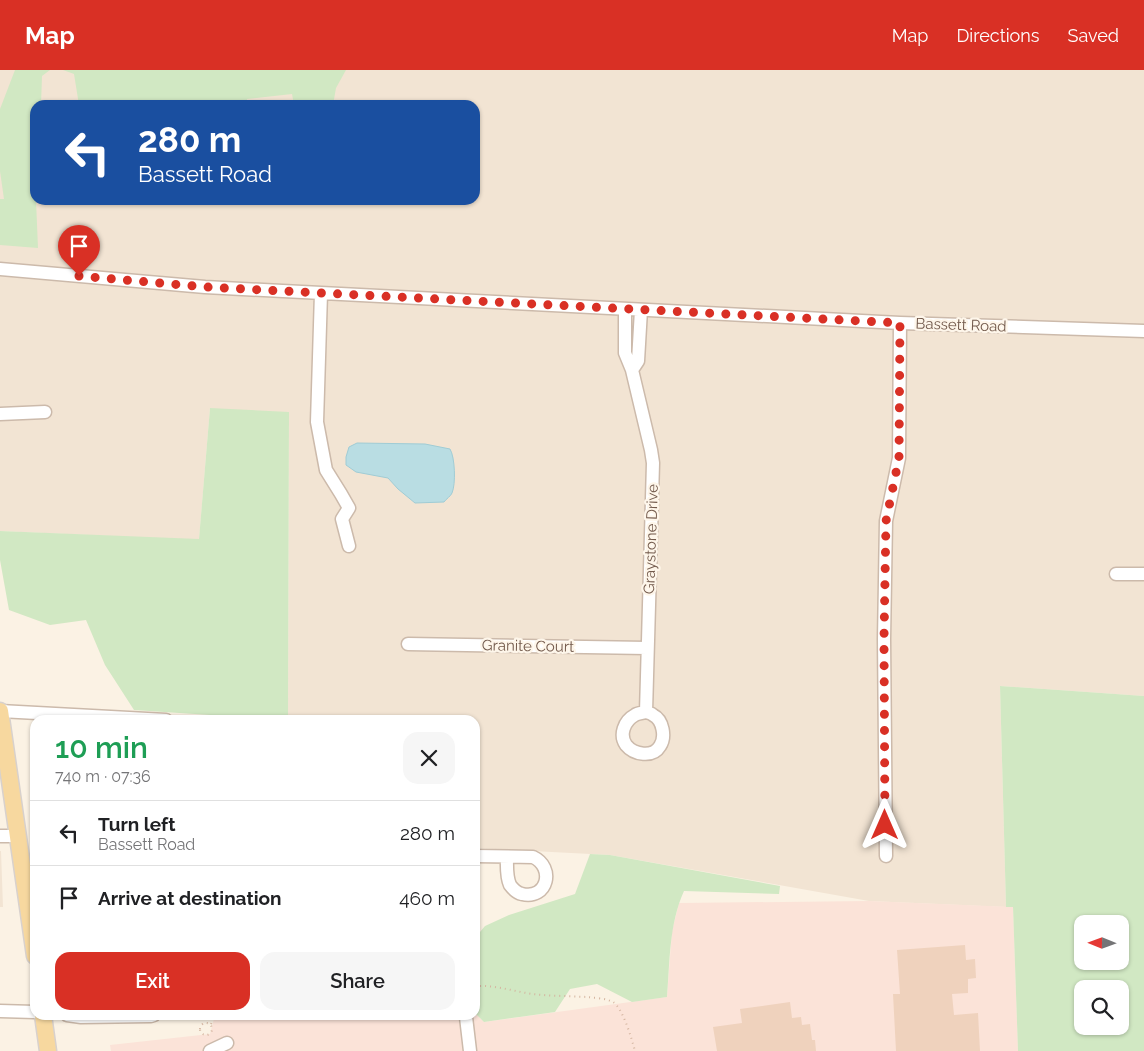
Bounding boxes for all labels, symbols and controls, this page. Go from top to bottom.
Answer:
text: Map [25,21,75,50]
text: Map [892,25,928,46]
text: Directions [956,25,1040,46]
text: Saved [1068,25,1119,46]
text: 280 m [138,119,241,160]
icon: left [55,120,120,185]
text: Bassett Road [138,161,272,187]
pin [58,225,100,276]
icon: arrive [65,232,93,260]
street label: Bassett Road [915,314,1007,336]
street label: Graystone Drive [640,483,662,594]
street label: Granite Court [482,636,574,656]
text: 10 min [55,730,148,765]
button: close [403,732,455,784]
text: 740 m · 07:36 [55,767,151,786]
position arrow [858,798,910,850]
text: Turn left [98,813,175,835]
icon: left [55,819,83,847]
text: 280 m [400,822,455,844]
text: Bassett Road [98,835,195,854]
icon: arrive [55,884,83,912]
text: Arrive at destination [98,887,282,909]
text: 460 m [399,887,455,909]
north arrow [1074,915,1129,970]
map controls [1074,915,1129,1035]
button: Exit [55,952,250,1010]
button: Share [260,952,455,1010]
button: search [1074,980,1129,1035]

